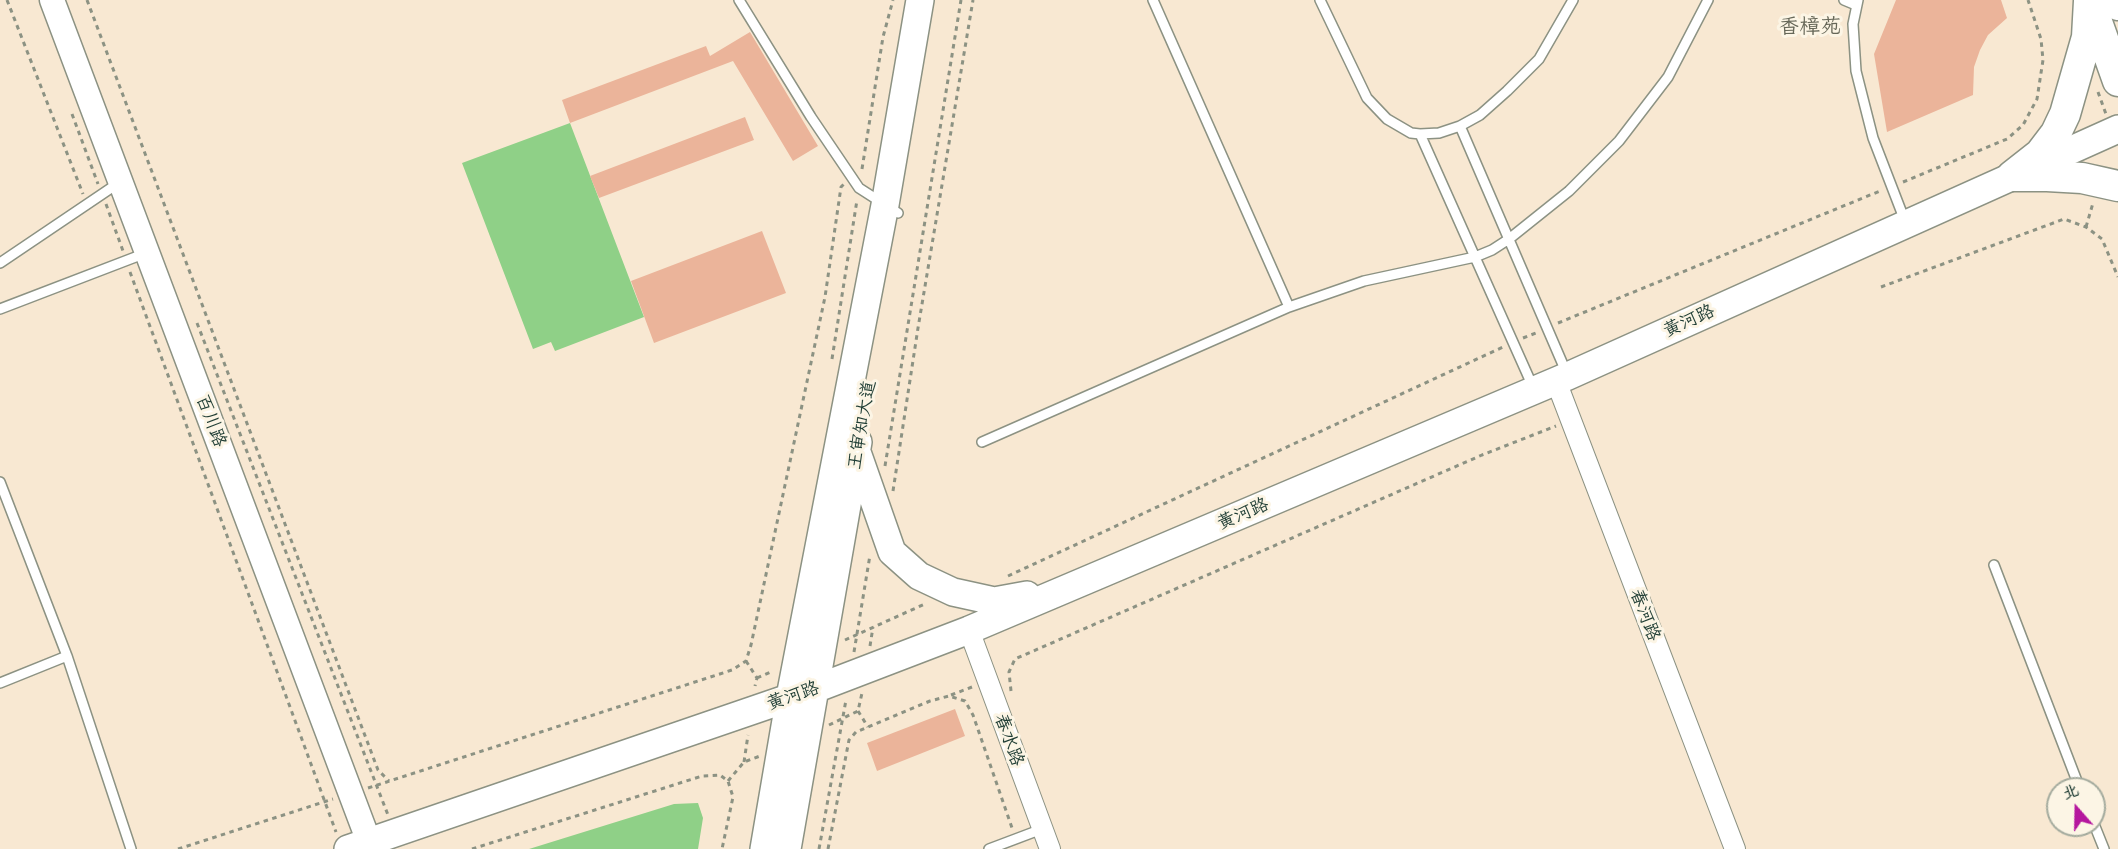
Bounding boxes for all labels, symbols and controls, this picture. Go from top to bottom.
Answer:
district label: 香樟苑 [1779,14,1841,40]
street label: 黄河路 [1660,300,1718,342]
street label: 王审知大道 [844,379,880,471]
street label: 百川路 [191,392,231,450]
street label: 黄河路 [1214,494,1272,534]
street label: 春河路 [1625,586,1665,644]
street label: 黄河路 [764,677,822,715]
street label: 春水路 [990,711,1028,769]
north arrow [2046,777,2106,837]
text: 北 [2060,781,2081,803]

